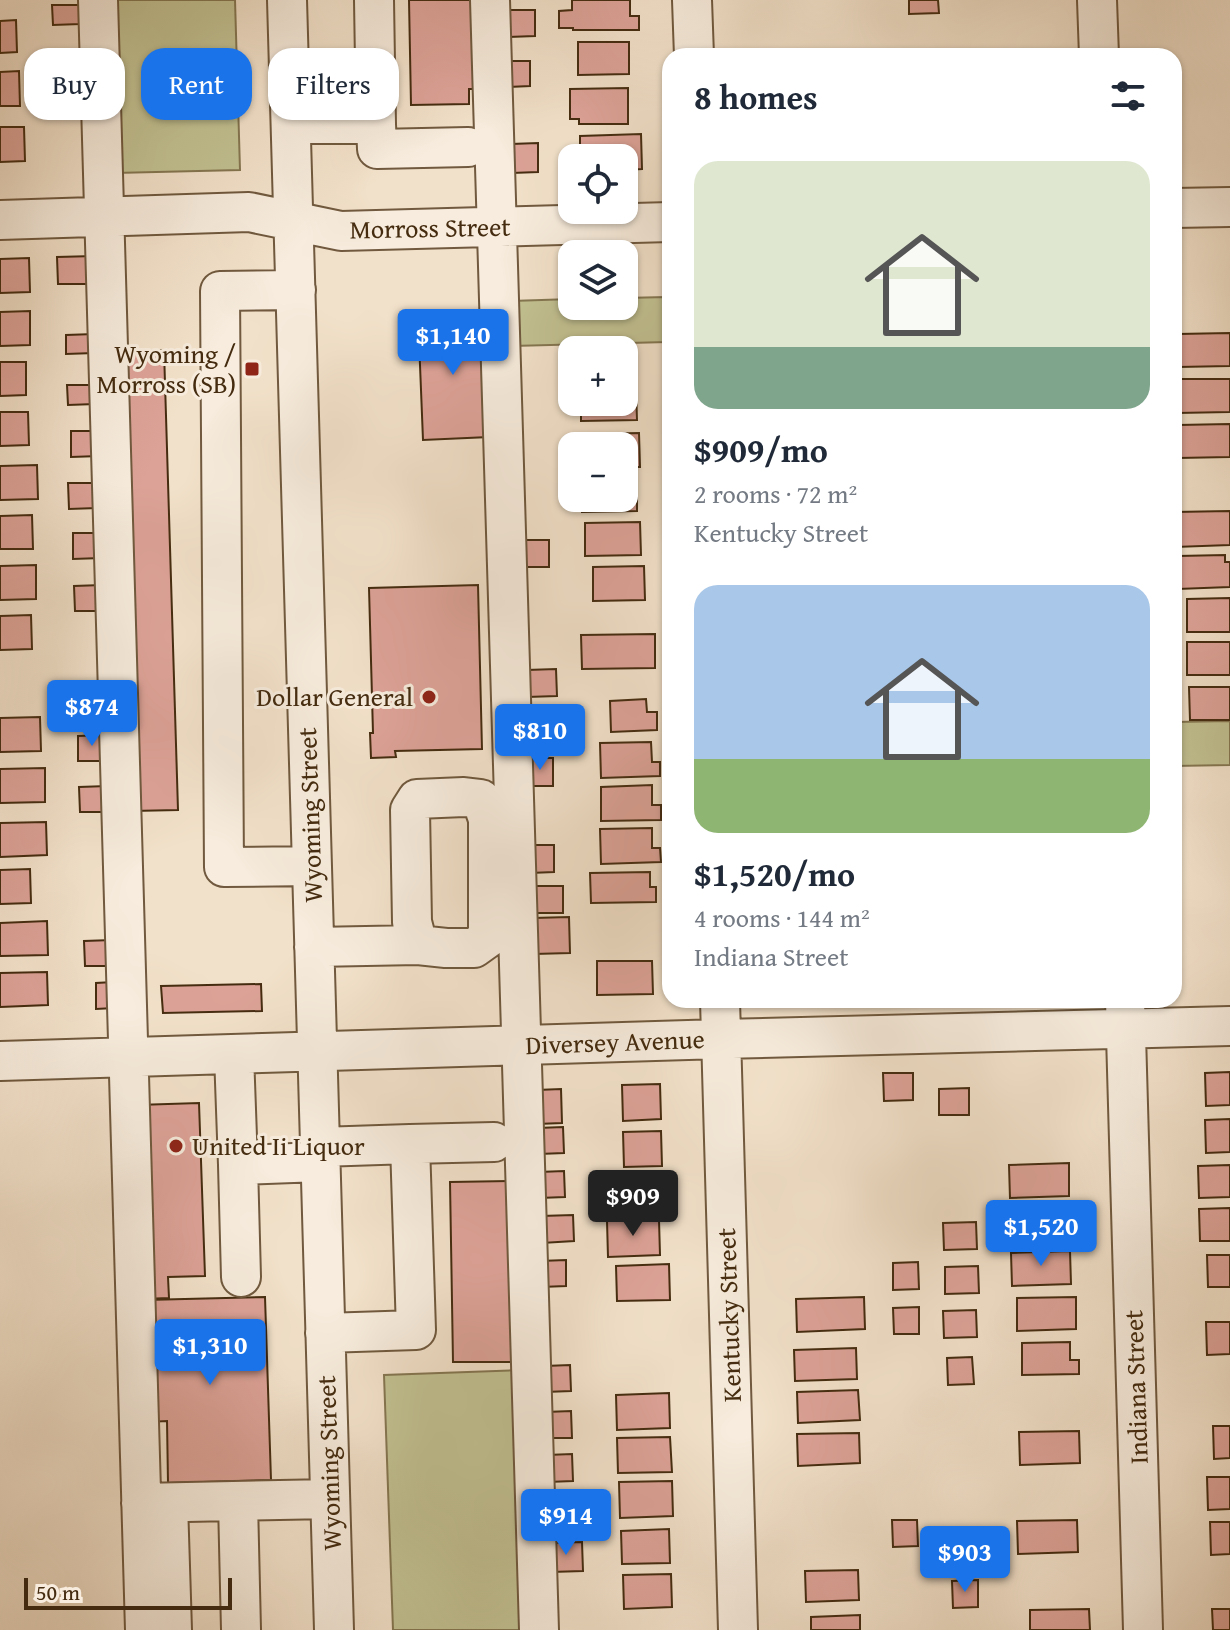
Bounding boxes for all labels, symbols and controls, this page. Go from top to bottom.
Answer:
chip: Buy [24,48,125,120]
chip: Rent [141,48,252,120]
chip: Filters [268,48,399,120]
text: 8 homes [694,72,818,121]
icon: filters [1106,74,1150,118]
map controls [558,144,638,512]
button: locate [558,144,638,224]
street label: Morross Street [349,207,511,248]
icon: home [850,213,994,357]
button: layers [558,240,638,320]
pin: $1,140 [388,309,518,377]
text: $1,140 [416,315,490,354]
place label: Wyoming / Morross (SB) [97,334,236,403]
button: + [558,336,638,416]
marker: Wyoming / Morross (SB) [243,360,261,378]
text: $909/mo [694,425,828,474]
button: − [558,432,638,512]
text: 2 rooms · 72 m² [694,474,857,513]
text: Kentucky Street [694,513,868,552]
icon: home [850,637,994,781]
place label: Dollar General [256,677,413,716]
pin: $874 [45,680,139,748]
text: $874 [65,686,119,725]
marker: Dollar General [420,688,438,706]
pin: $810 [493,704,587,772]
text: $810 [513,710,567,749]
street label: Wyoming Street [287,727,332,903]
text: $1,520/mo [694,849,855,898]
text: 4 rooms · 144 m² [694,898,870,937]
text: Indiana Street [694,937,848,976]
street label: Diversey Avenue [525,1019,705,1064]
place label: United Ii Liquor [192,1126,365,1165]
marker: United Ii Liquor [167,1137,185,1155]
pin: $909 [586,1170,680,1238]
text: $909 [606,1176,660,1215]
pin: $1,520 [976,1200,1106,1268]
text: $1,520 [1004,1206,1078,1245]
street label: Kentucky Street [706,1227,751,1403]
street label: Indiana Street [1113,1309,1158,1465]
pin: $1,310 [145,1319,275,1387]
text: $1,310 [173,1325,247,1364]
street label: Wyoming Street [306,1375,351,1551]
pin: $914 [519,1489,613,1557]
text: $914 [539,1495,593,1534]
pin: $903 [918,1526,1012,1594]
text: $903 [938,1532,992,1571]
scale bar [24,1574,232,1610]
text: 50 m [36,1576,80,1608]

